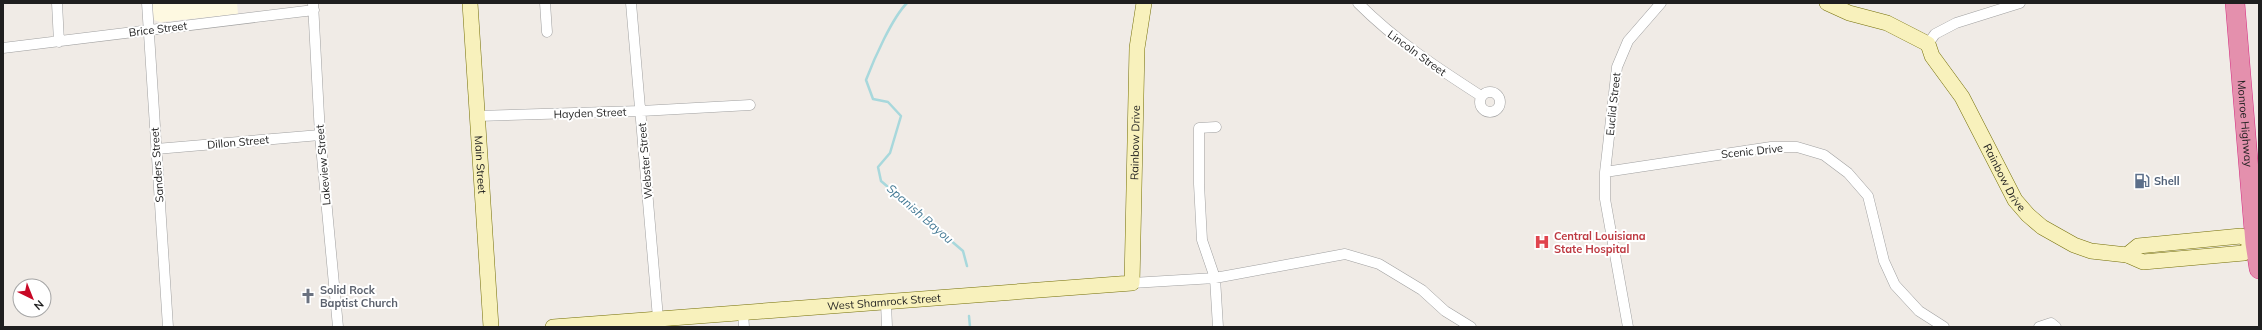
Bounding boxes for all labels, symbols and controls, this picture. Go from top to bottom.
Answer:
street label: Brice Street [128,18,188,40]
street label: Lincoln Street [1385,27,1449,79]
street label: Euclid Street [1603,72,1623,136]
street label: Monroe Highway [2234,80,2256,168]
street label: Hayden Street [553,105,627,121]
street label: Rainbow Drive [1127,105,1143,180]
street label: Webster Street [635,122,655,200]
street label: Lakeview Street [312,124,334,206]
street label: Sanders Street [147,127,167,203]
street label: Dillon Street [206,132,270,152]
street label: Main Street [472,135,489,194]
street label: Scenic Drive [1720,141,1784,161]
street label: Rainbow Drive [1980,141,2029,214]
fuel station icon: Shell [2133,172,2151,190]
place label: Shell [2154,174,2180,188]
water label: Spanish Bayou [884,181,957,247]
place label: Central Louisiana State Hospital [1554,229,1646,256]
hospital icon: Central Louisiana State Hospital [1533,233,1551,251]
north arrow [12,278,52,318]
place label: Solid Rock Baptist Church [320,283,398,310]
church icon: Solid Rock Baptist Church [299,287,317,305]
street label: West Shamrock Street [827,291,942,313]
text: N [31,297,47,313]

